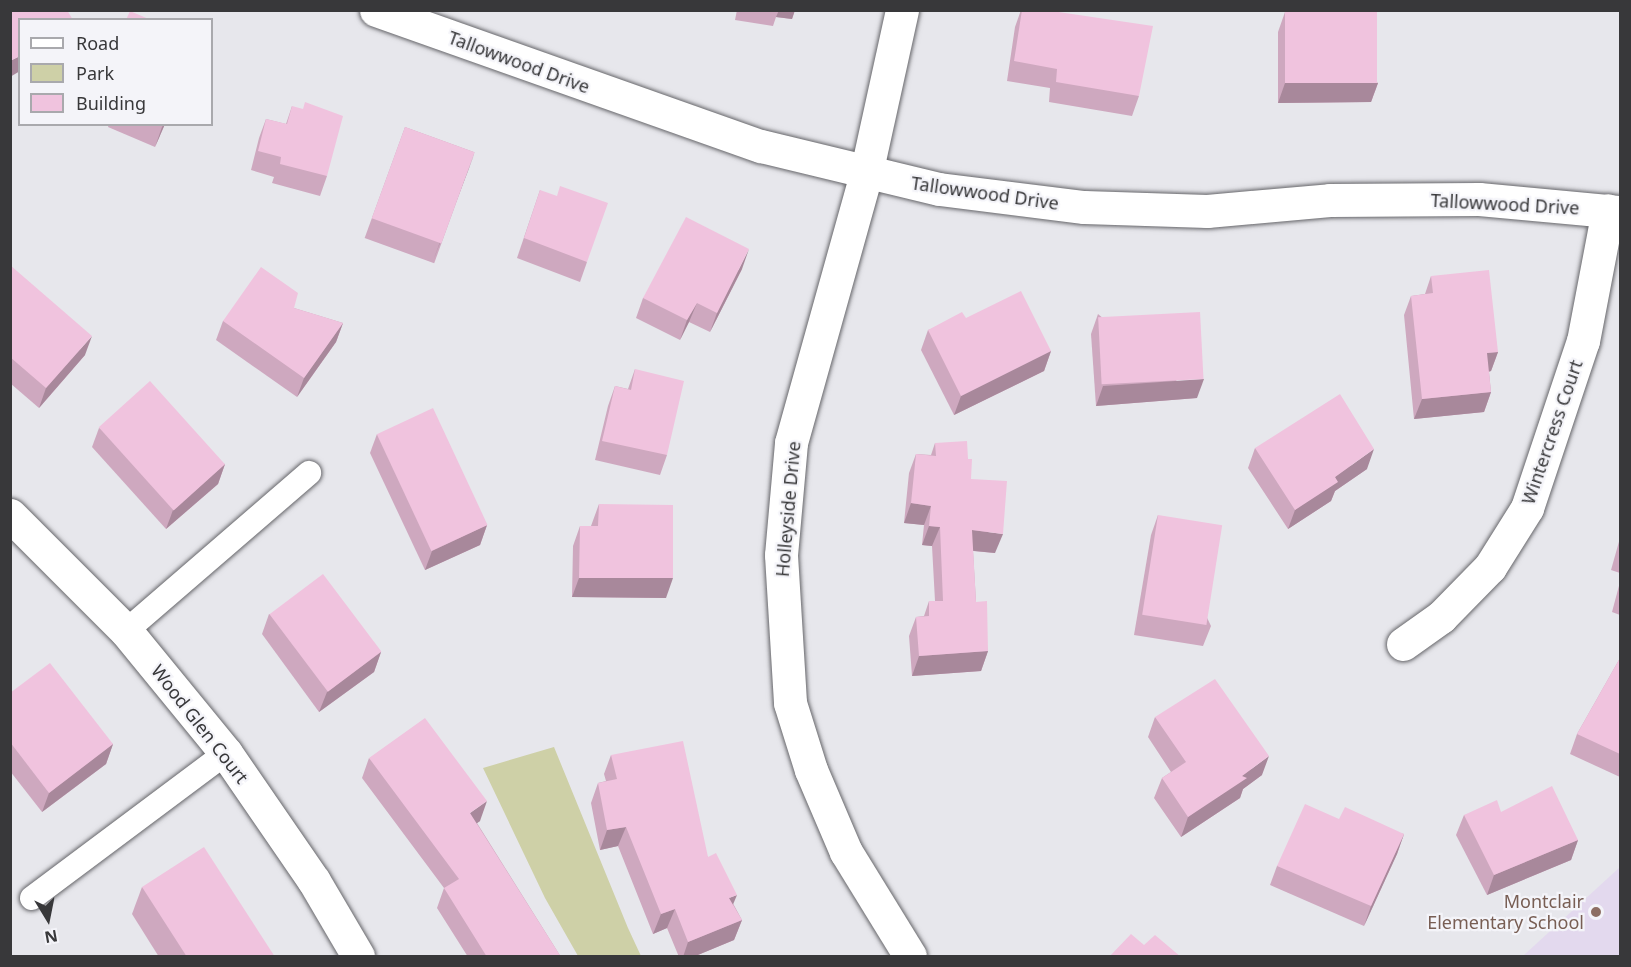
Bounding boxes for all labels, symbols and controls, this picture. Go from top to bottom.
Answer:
legend [18,18,213,126]
street label: Tallowwood Drive [445,26,593,98]
text: Road [76,31,119,55]
text: Park [76,61,114,85]
text: Building [76,91,146,115]
street label: Tallowwood Drive [910,172,1060,214]
street label: Tallowwood Drive [1430,189,1580,219]
street label: Wintercress Court [1517,357,1587,507]
street label: Holleyside Drive [771,440,805,578]
street label: Wood Glen Court [147,660,253,788]
north arrow [18,889,78,949]
place label: Montclair Elementary School [1427,891,1584,934]
marker: Montclair Elementary School [1589,905,1603,919]
text: N [43,925,59,949]

